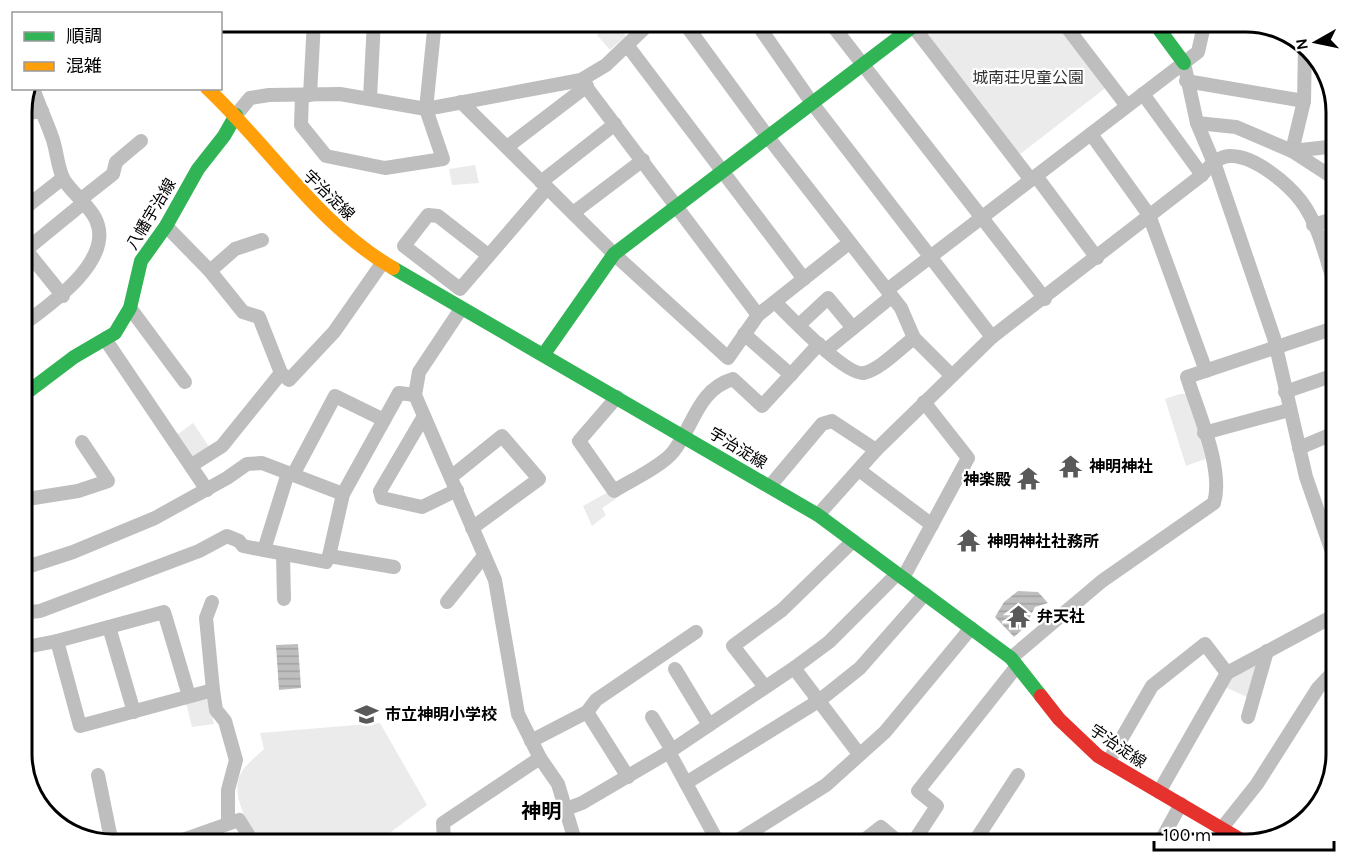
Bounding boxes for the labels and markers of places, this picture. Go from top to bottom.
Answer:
temple icon: 神明神社 [1058,453,1084,479]
place label: 神明神社 [1089,457,1153,476]
temple icon: 神楽殿 [1016,466,1042,492]
place label: 神楽殿 [963,470,1011,489]
temple icon: 神明神社社務所 [956,528,982,554]
place label: 神明神社社務所 [987,532,1099,551]
temple icon: 弁天社 [1006,603,1032,629]
place label: 弁天社 [1037,607,1085,626]
school or university icon: 市立神明小学校 [354,701,380,727]
place label: 市立神明小学校 [385,705,497,724]

